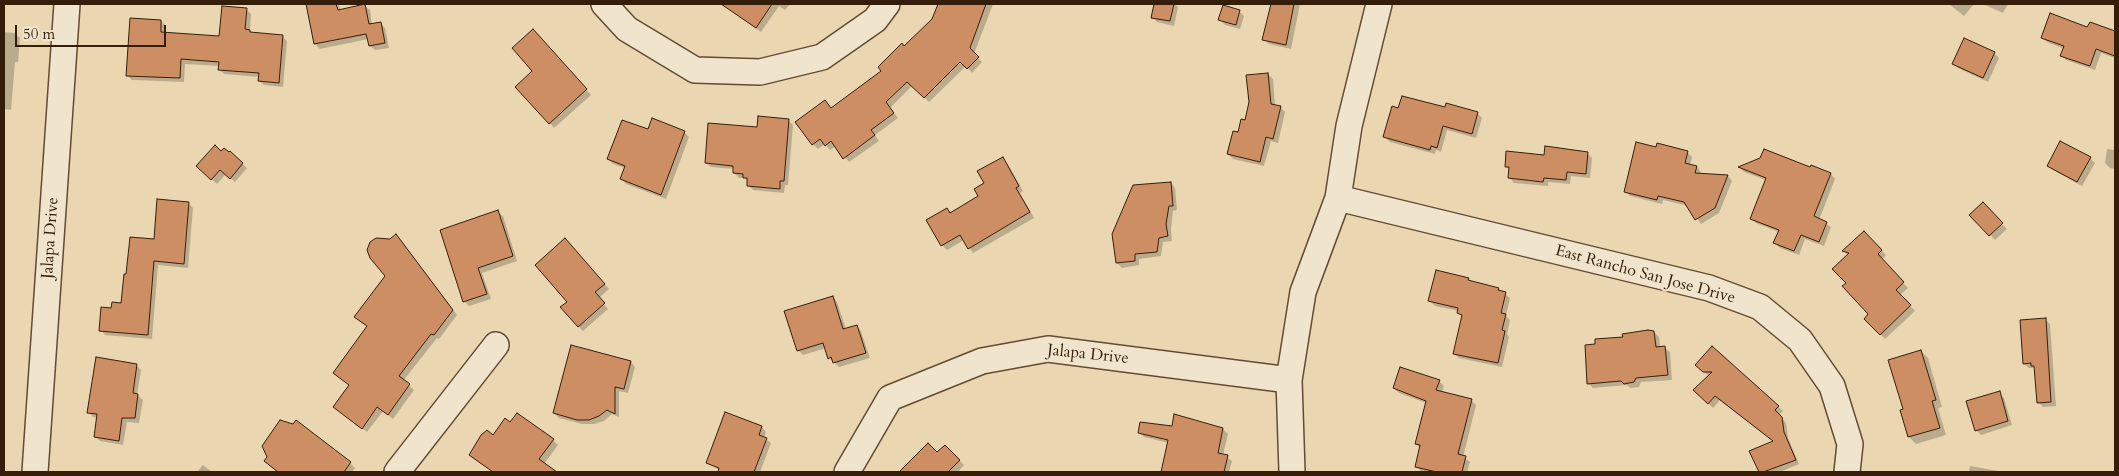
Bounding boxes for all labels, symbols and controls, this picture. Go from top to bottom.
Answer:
scale bar [18,15,169,47]
text: 50 m [23,24,55,44]
street label: Jalapa Drive [39,197,63,279]
street label: East Rancho San Jose Drive [1553,242,1737,308]
street label: Jalapa Drive [1046,341,1130,369]

